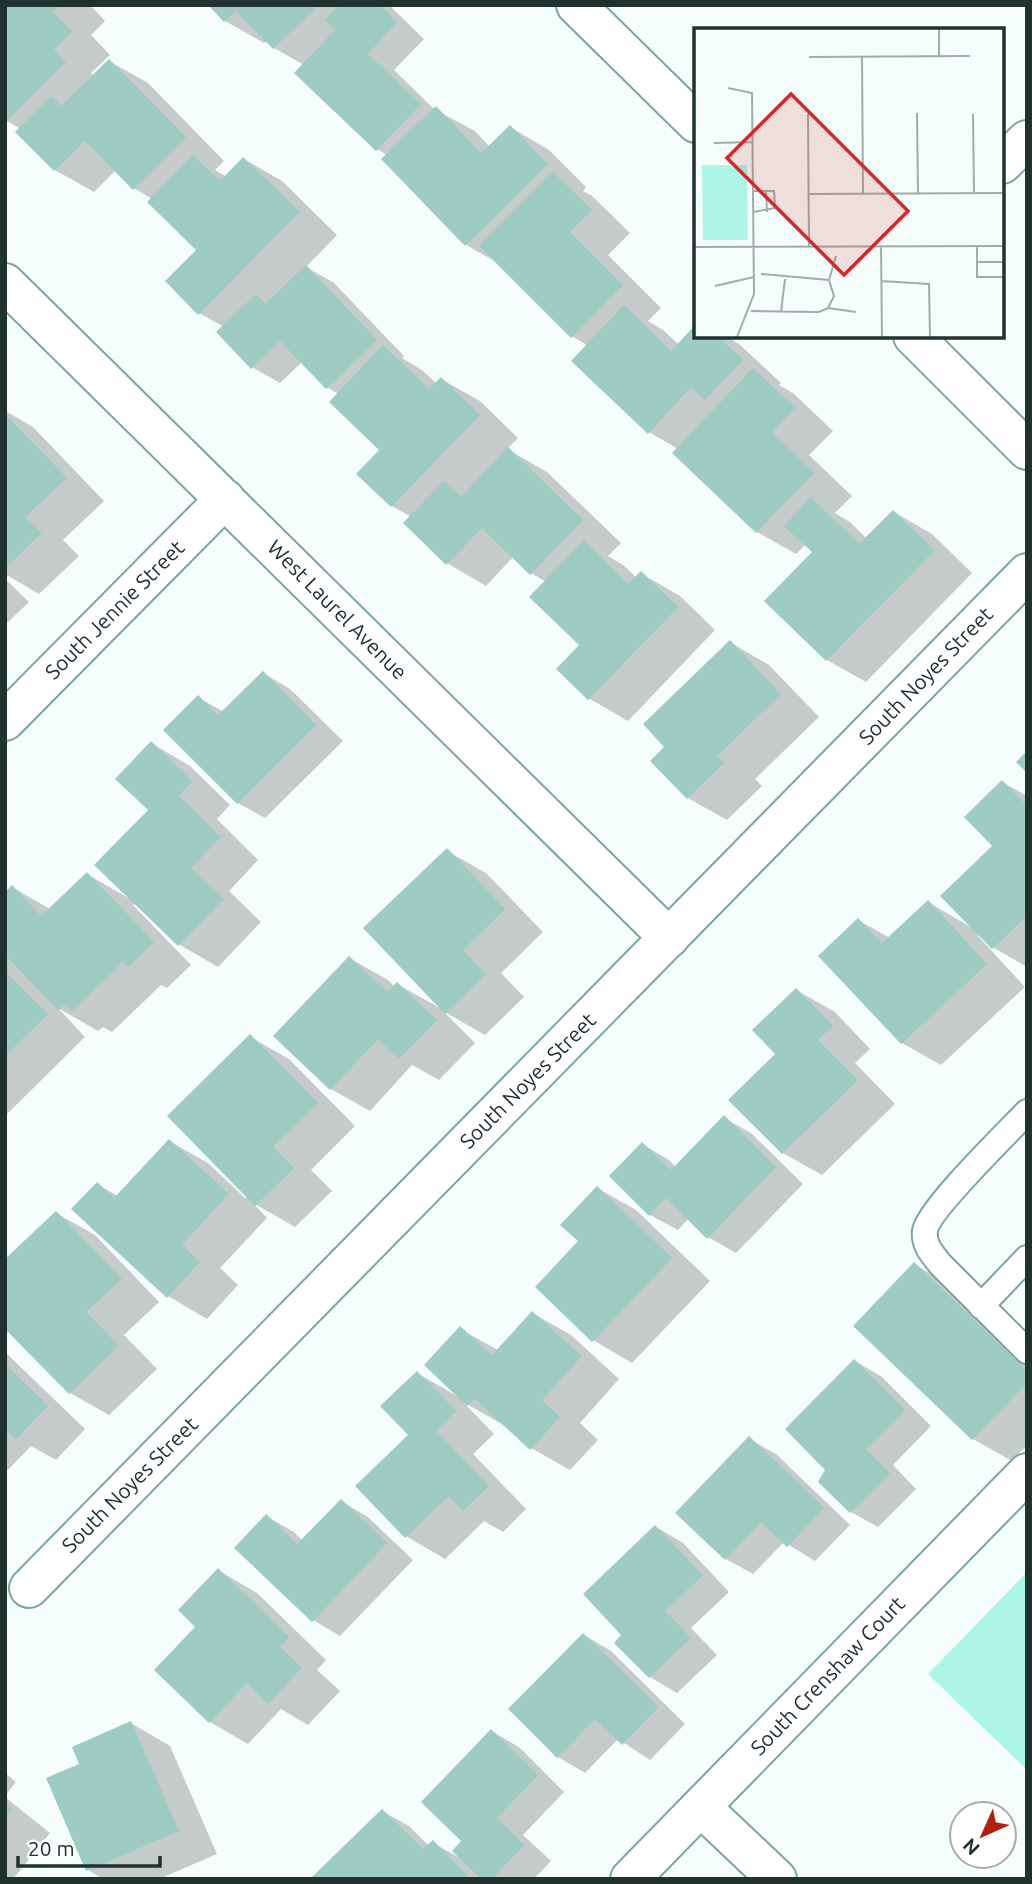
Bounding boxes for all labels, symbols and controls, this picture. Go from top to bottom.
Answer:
inset map [694,28,1004,338]
street label: South Jennie Street [40,535,189,684]
street label: West Laurel Avenue [263,535,412,684]
street label: South Noyes Street [854,602,997,749]
street label: South Noyes Street [455,1008,600,1153]
street label: South Noyes Street [57,1412,202,1557]
street label: South Crenshaw Court [745,1591,909,1760]
north arrow [948,1800,1018,1870]
scale bar [18,1825,159,1869]
text: N [958,1834,984,1860]
text: 20 m [28,1836,75,1860]

